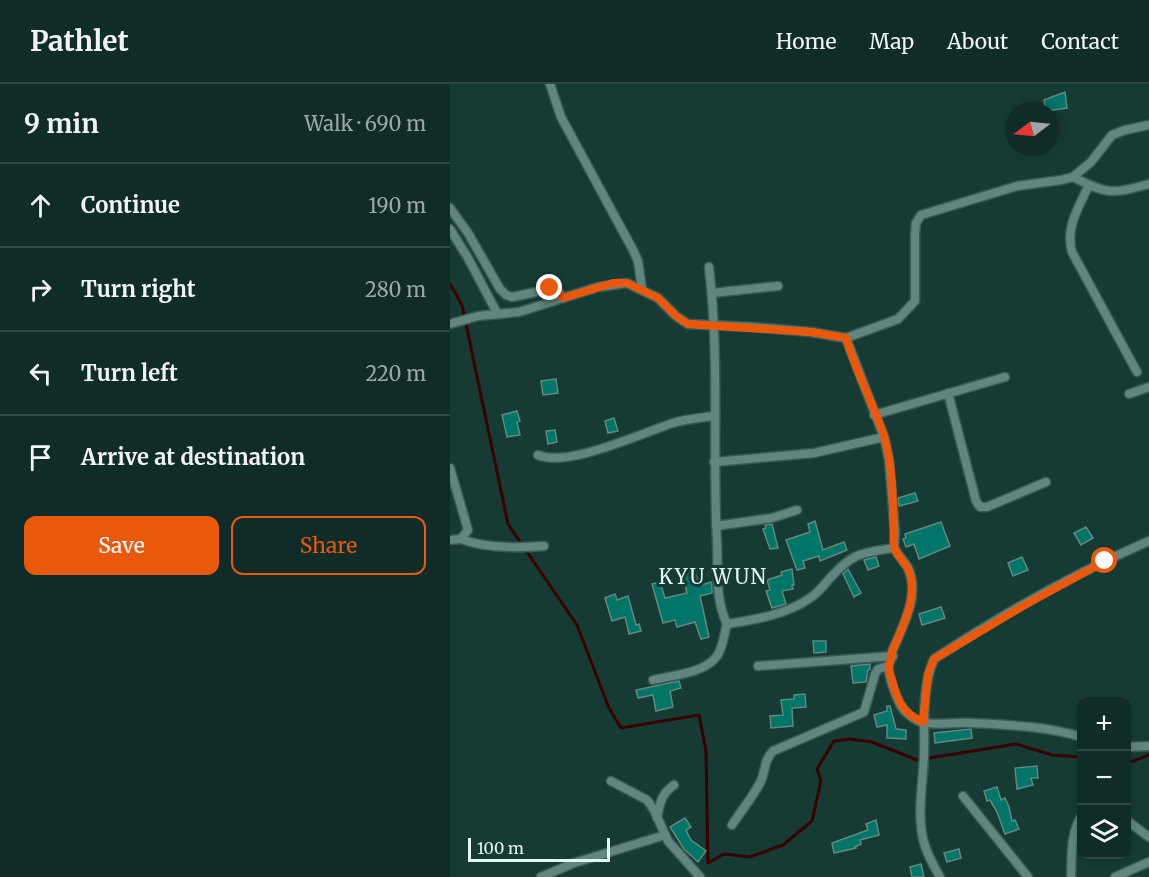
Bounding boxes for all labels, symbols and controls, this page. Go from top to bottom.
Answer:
text: Pathlet [30,23,129,59]
text: Home [776,28,836,55]
text: Map [869,28,914,55]
text: About [947,28,1008,55]
text: Contact [1041,28,1119,55]
north arrow [1005,102,1059,156]
text: 9 min [24,107,99,140]
text: Walk · 690 m [304,111,426,136]
icon: ahead [24,189,57,222]
text: Continue [81,191,180,219]
text: 190 m [368,193,426,218]
icon: right [24,273,57,306]
route end [536,274,562,300]
text: Turn right [81,275,195,303]
text: 280 m [365,277,426,302]
icon: left [24,357,57,390]
text: Turn left [81,359,178,387]
text: 220 m [366,361,426,386]
icon: arrive [24,441,57,474]
text: Arrive at destination [81,443,305,471]
button: Save [24,516,219,575]
button: Share [231,516,426,575]
route start [1091,547,1117,573]
district label: KYU WUN [658,564,768,589]
map controls [1077,697,1131,859]
button: + [1077,697,1131,751]
button: − [1077,751,1131,805]
button: layers [1077,805,1131,859]
scale bar [468,835,610,862]
text: 100 m [477,838,524,858]

